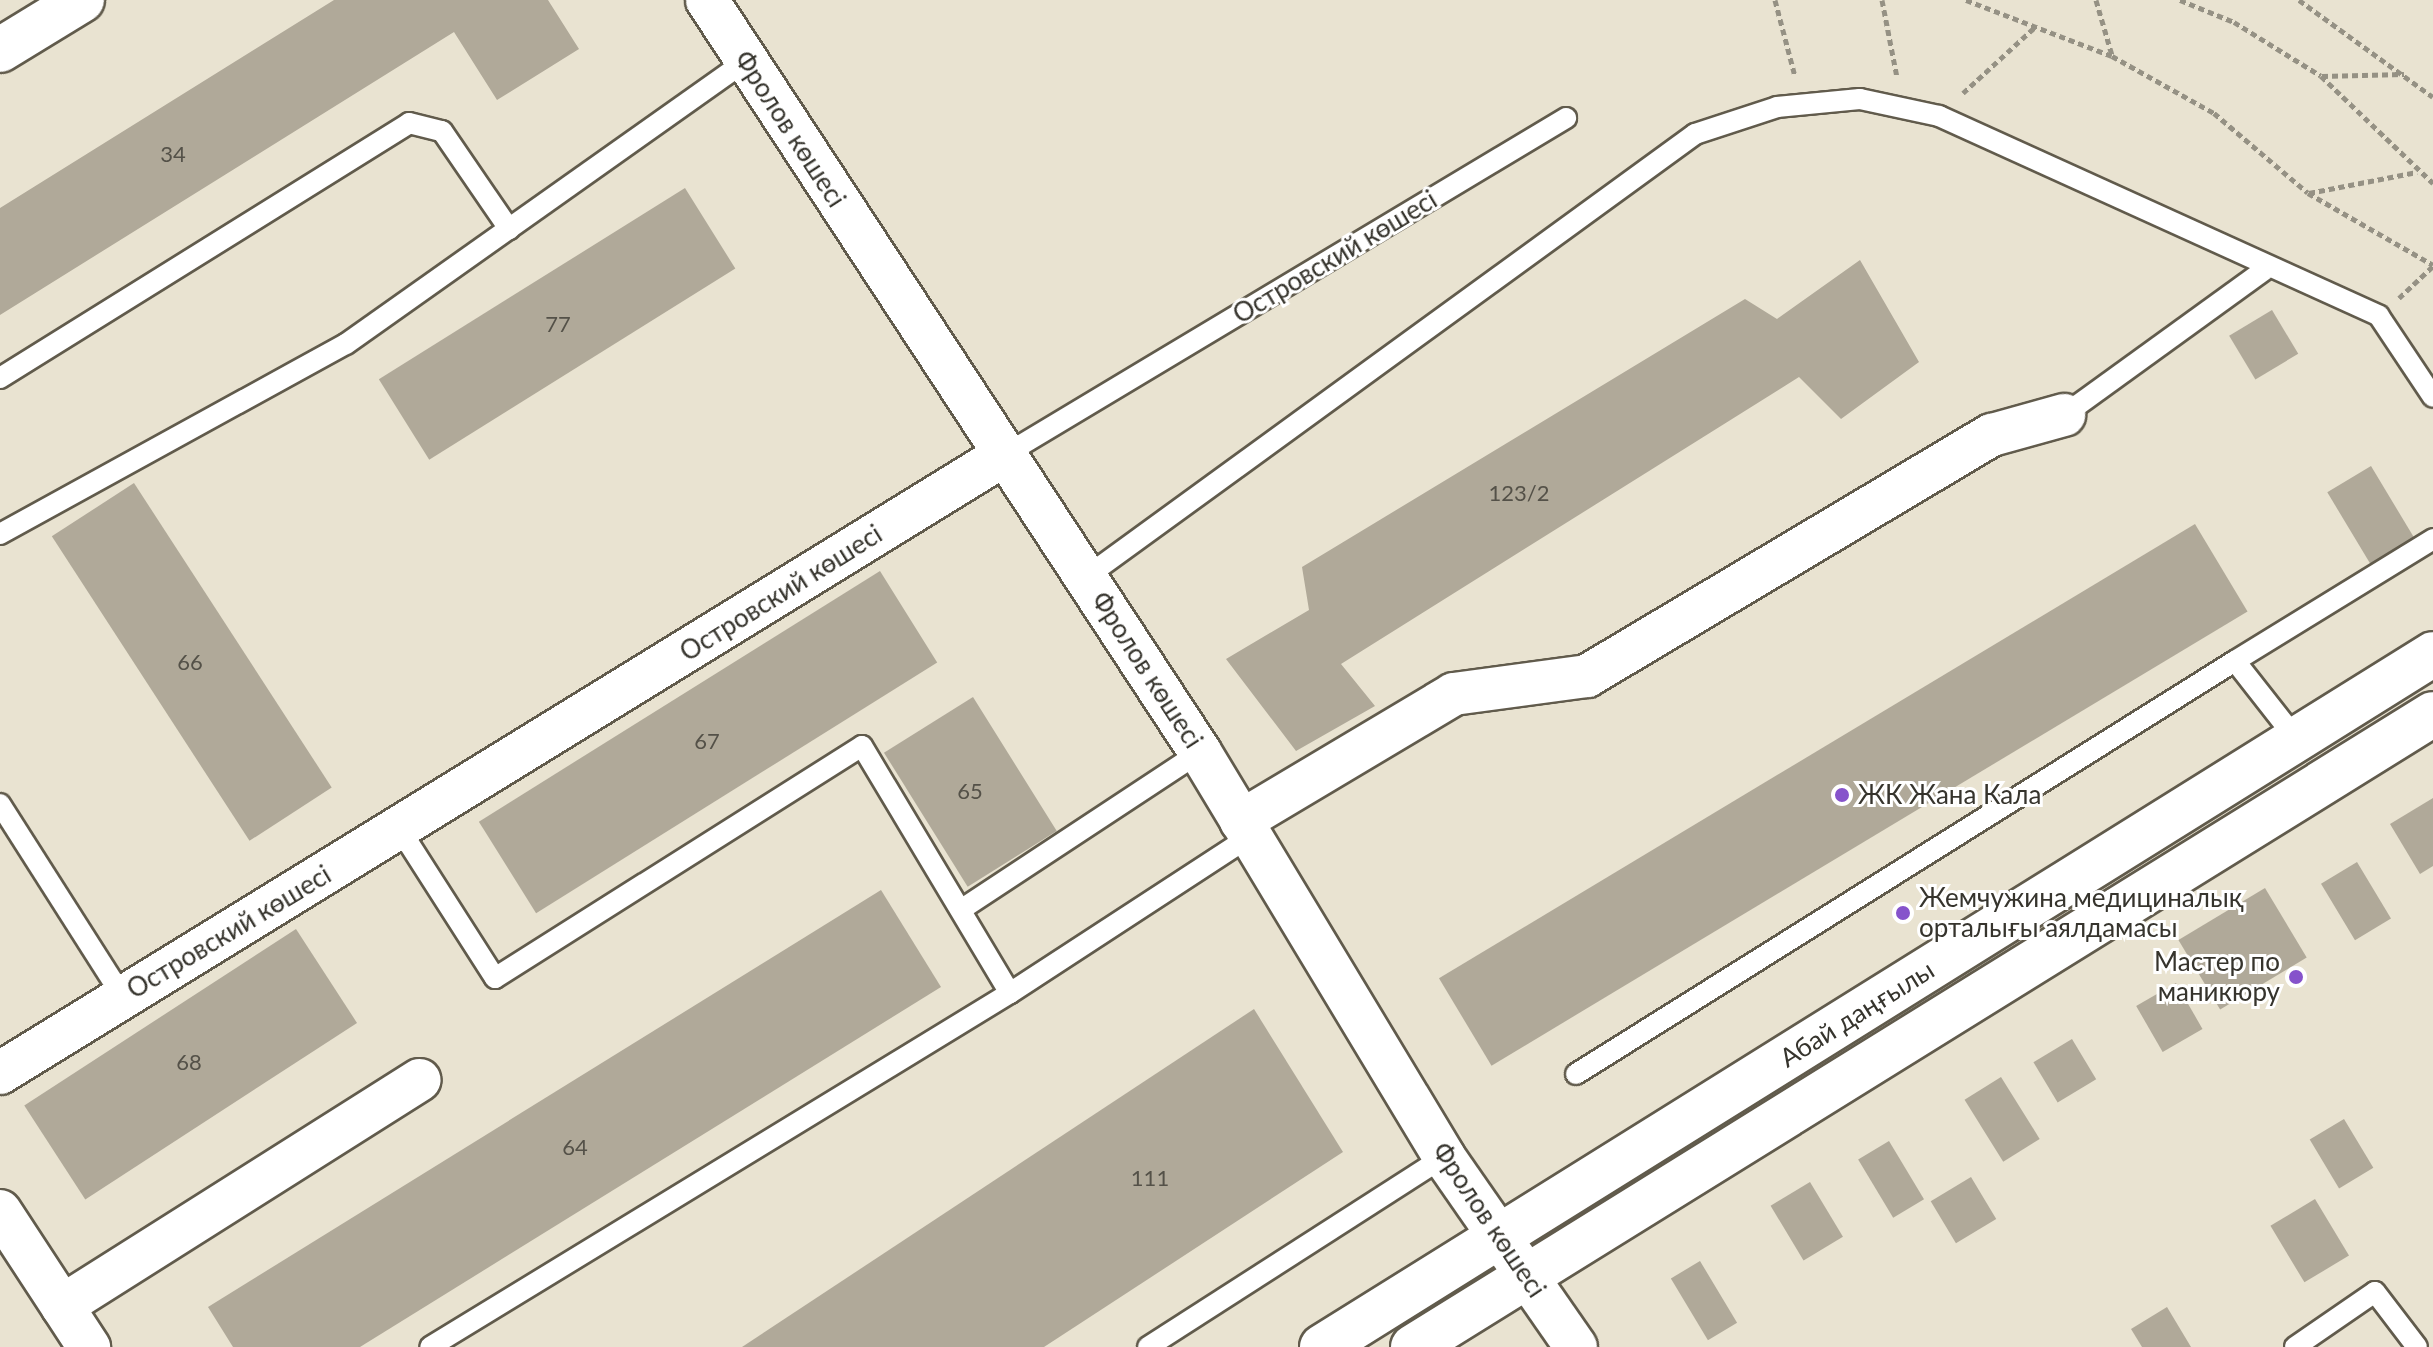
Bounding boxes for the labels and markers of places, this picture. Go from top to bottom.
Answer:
place label: ЖК Жана Кала [1858,779,2041,811]
marker: ЖК Жана Кала [1833,786,1851,804]
place label: Жемчужина медициналық орталығы аялдамасы [1919,882,2244,944]
marker: Жемчужина медициналық орталығы аялдамасы [1894,904,1912,922]
place label: Мастер по маникюру [2154,946,2280,1008]
marker: Мастер по маникюру [2287,968,2305,986]

